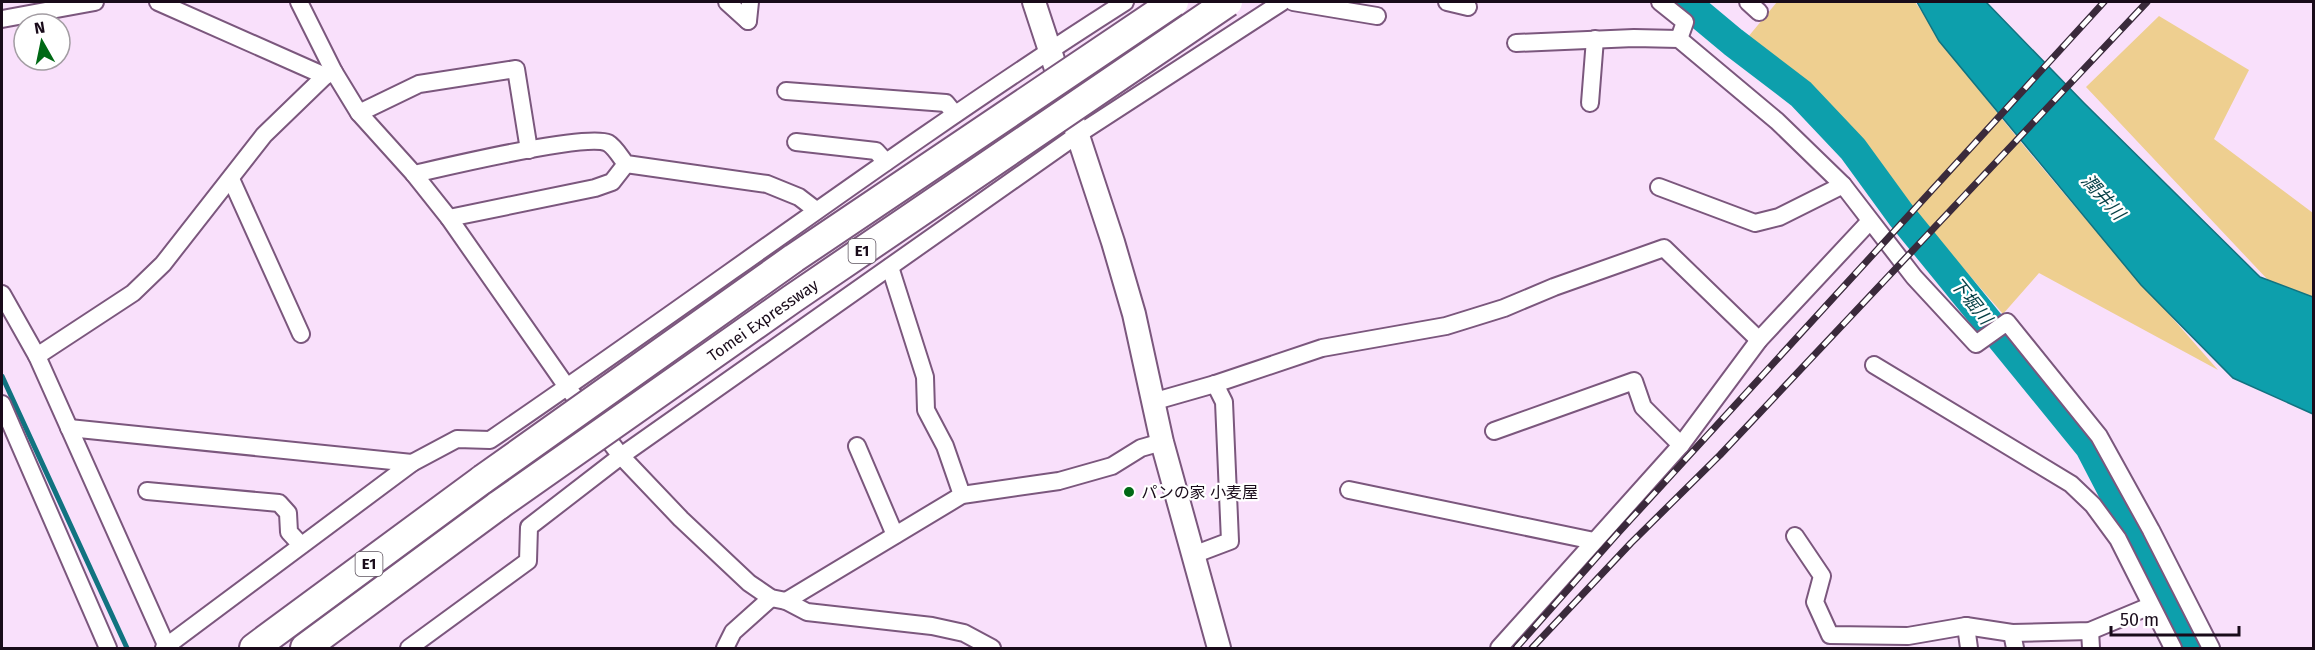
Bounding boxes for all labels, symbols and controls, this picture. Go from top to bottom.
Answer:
north arrow [12,12,72,72]
text: N [33,17,46,38]
water label: 潤井川 [2077,170,2131,226]
road number: E1 [848,239,876,263]
water label: 下堀川 [1945,273,1998,330]
street label: Tomei Expressway [704,275,822,365]
place label: パンの家 小麦屋 [1141,483,1258,502]
marker: パンの家 小麦屋 [1122,485,1136,499]
road number: E1 [356,552,382,576]
scale bar [2111,599,2238,637]
text: 50 m [2120,609,2159,631]

